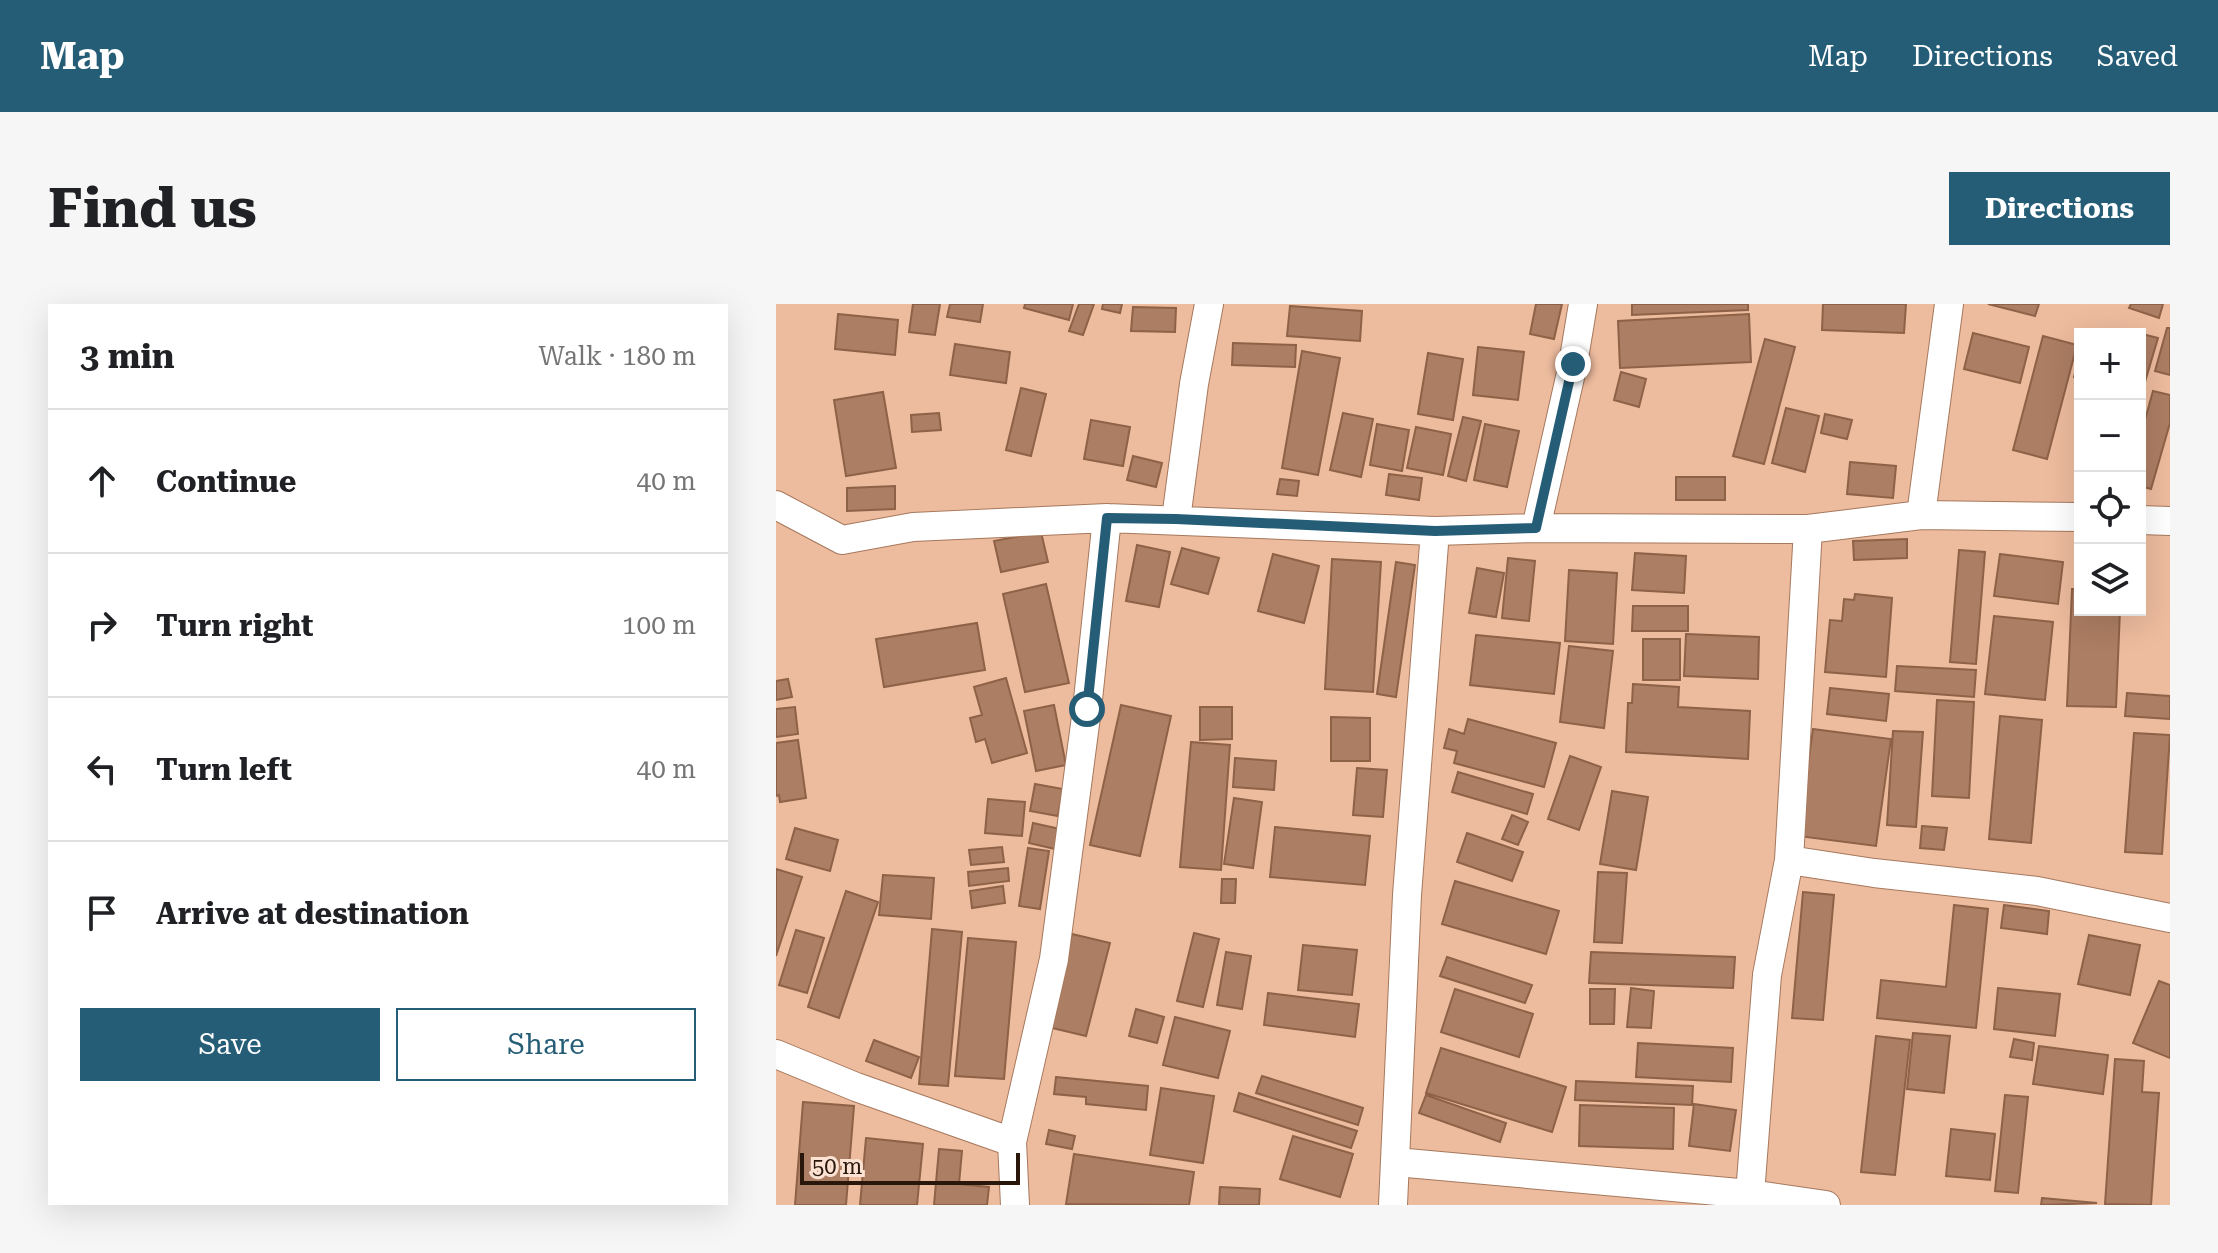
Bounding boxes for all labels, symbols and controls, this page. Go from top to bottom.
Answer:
text: Map [40,34,125,78]
text: Map [1808,40,1868,73]
text: Directions [1912,40,2053,73]
text: Saved [2097,40,2178,73]
button: Directions [1949,172,2170,245]
text: Find us [48,175,257,241]
map controls [2074,328,2146,616]
button: + [2074,328,2146,400]
text: 3 min [80,336,175,376]
text: Walk · 180 m [538,341,696,371]
route end [1555,346,1591,382]
button: − [2074,400,2146,472]
icon: ahead [80,459,124,503]
text: Continue [156,464,296,499]
text: 40 m [637,466,696,496]
button: locate [2074,472,2146,544]
button: layers [2074,544,2146,616]
icon: right [80,603,124,647]
text: Turn right [156,608,313,643]
text: 100 m [622,610,696,640]
route start [1069,691,1105,727]
icon: left [80,747,124,791]
text: Turn left [156,752,292,787]
text: 40 m [637,754,696,784]
icon: arrive [80,891,124,935]
text: Arrive at destination [156,896,469,931]
button: Save [80,1008,380,1081]
button: Share [396,1008,696,1081]
scale bar [800,1149,1020,1185]
text: 50 m [812,1154,862,1179]

